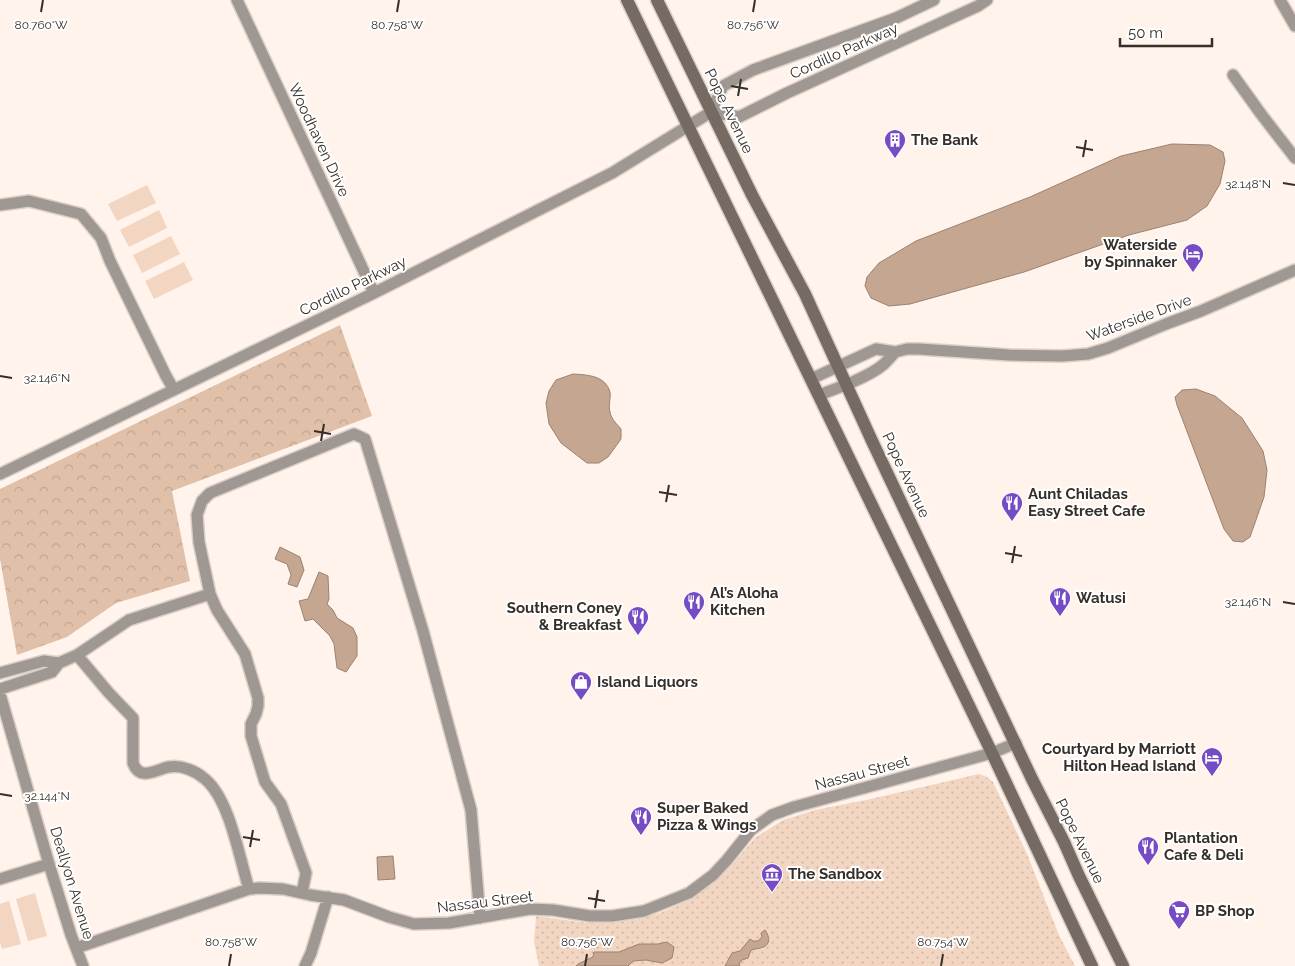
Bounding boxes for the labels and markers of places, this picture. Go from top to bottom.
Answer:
building icon: The Bank [883,128,907,159]
place label: The Bank [911,131,979,149]
place label: Waterside by Spinnaker [1084,236,1177,271]
hotel icon: Waterside by Spinnaker [1181,242,1205,273]
place label: Aunt Chiladas Easy Street Cafe [1028,485,1145,520]
restaurant icon: Aunt Chiladas Easy Street Cafe [1000,491,1024,522]
place label: Al’s Aloha Kitchen [710,584,779,619]
restaurant icon: Watusi [1048,586,1072,617]
place label: Watusi [1076,589,1126,607]
restaurant icon: Al’s Aloha Kitchen [682,590,706,621]
place label: Southern Coney & Breakfast [507,599,623,634]
restaurant icon: Southern Coney & Breakfast [626,605,650,636]
shop icon: Island Liquors [569,670,593,701]
place label: Island Liquors [597,673,698,691]
place label: Courtyard by Marriott Hilton Head Island [1042,740,1196,775]
hotel icon: Courtyard by Marriott Hilton Head Island [1200,746,1224,777]
place label: Super Baked Pizza & Wings [657,799,757,834]
restaurant icon: Super Baked Pizza & Wings [629,805,653,836]
place label: Plantation Cafe & Deli [1164,829,1244,864]
restaurant icon: Plantation Cafe & Deli [1136,835,1160,866]
museum icon: The Sandbox [760,862,784,893]
place label: The Sandbox [788,865,882,883]
supermarket icon: BP Shop [1167,899,1191,930]
place label: BP Shop [1195,902,1255,920]

